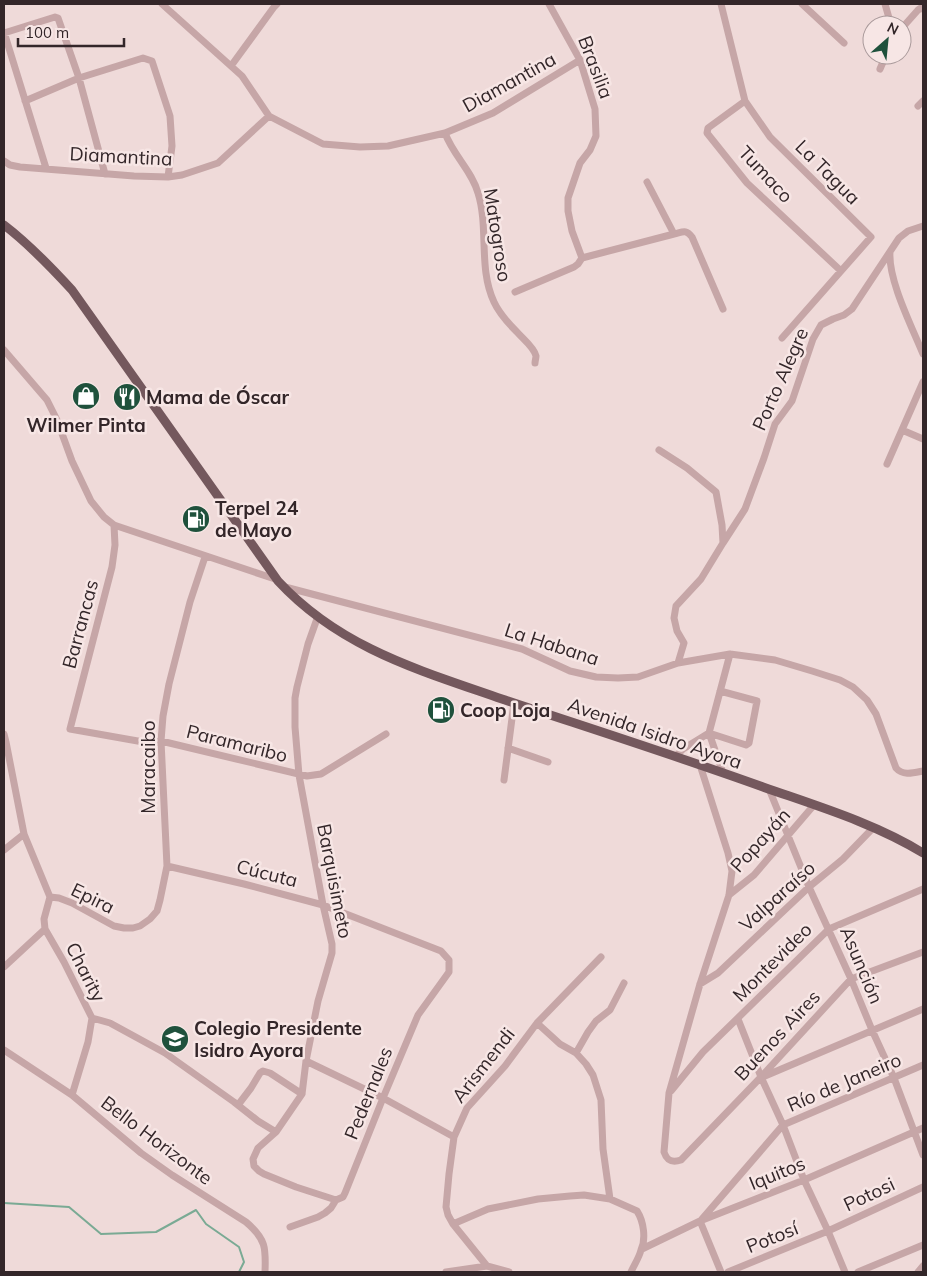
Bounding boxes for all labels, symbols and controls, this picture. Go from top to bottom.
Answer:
scale bar [18,15,124,47]
north arrow [862,15,912,65]
text: N [884,18,902,39]
text: 100 m [25,23,69,42]
street label: Brasilia [573,32,619,102]
street label: Diamantina [458,47,560,117]
street label: La Tagua [791,135,865,209]
street label: Diamantina [69,141,173,171]
street label: Tumaco [734,141,798,207]
street label: Matogroso [479,186,517,284]
street label: Porto Alegre [747,324,813,434]
shop icon: Wilmer Pinta [71,381,101,411]
restaurant icon: Mama de Óscar [112,382,142,412]
place label: Mama de Óscar [146,385,290,409]
place label: Wilmer Pinta [26,413,146,437]
place label: Terpel 24 de Mayo [215,496,299,542]
fuel station icon: Terpel 24 de Mayo [181,504,211,534]
street label: Barrancas [57,577,103,671]
street label: La Habana [502,617,602,671]
street label: Avenida Isidro Ayora [565,692,745,774]
fuel station icon: Coop Loja [426,695,456,725]
place label: Coop Loja [460,698,550,722]
street label: Paramaribo [184,719,290,767]
street label: Maracaibo [136,720,160,814]
street label: Popayán [725,803,795,877]
street label: Barquisimeto [312,822,358,940]
street label: Cúcuta [234,854,300,892]
street label: Valparaíso [734,856,820,936]
street label: Epira [67,877,119,919]
street label: Montevideo [727,917,817,1007]
street label: Asunción [835,923,889,1007]
street label: Charity [61,938,111,1006]
street label: Buenos Aires [729,985,825,1085]
place label: Colegio Presidente Isidro Ayora [194,1016,362,1062]
street label: Arismendi [446,1023,520,1107]
school or university icon: Colegio Presidente Isidro Ayora [160,1024,190,1054]
street label: Pedernales [339,1043,397,1143]
street label: Río de Janeiro [783,1047,905,1117]
street label: Bello Horizonte [96,1090,218,1190]
street label: Iquitos [745,1151,809,1195]
street label: Potosi [839,1172,899,1216]
street label: Potosí [742,1215,803,1258]

